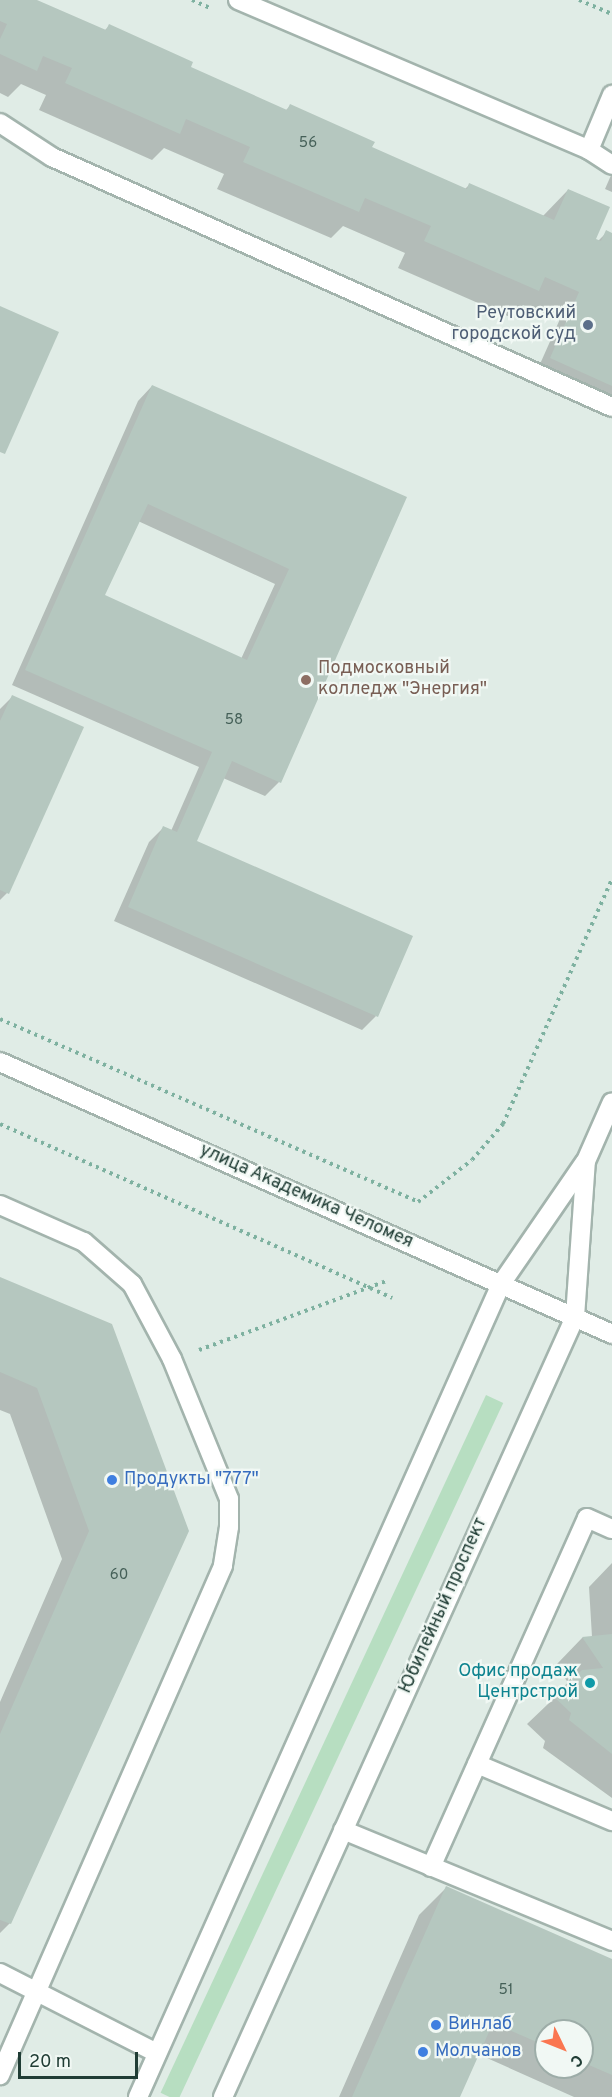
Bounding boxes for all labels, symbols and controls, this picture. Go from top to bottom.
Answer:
house number: 56 [299,135,317,153]
place label: Реутовский городской суд [451,304,576,346]
marker: Реутовский городской суд [581,318,595,332]
place label: Подмосковный колледж "Энергия" [318,659,487,702]
marker: Подмосковный колледж "Энергия" [299,673,313,687]
house number: 58 [225,712,243,730]
street label: улица Академика Челомея [196,1140,416,1254]
place label: Продукты "777" [124,1469,259,1491]
marker: Продукты "777" [105,1473,119,1487]
street label: Юбилейный проспект [396,1515,492,1697]
house number: 60 [110,1567,128,1585]
place label: Офис продаж Центрстрой [458,1662,578,1704]
marker: Офис продаж Центрстрой [583,1676,597,1690]
house number: 51 [499,1982,513,2000]
place label: Винлаб [448,2014,512,2036]
marker: Винлаб [429,2018,443,2032]
north arrow [534,2019,594,2079]
scale bar [21,2040,141,2078]
place label: Молчанов [435,2041,522,2063]
marker: Молчанов [416,2045,430,2059]
text: С [565,2049,586,2070]
text: 20 m [29,2051,71,2074]

